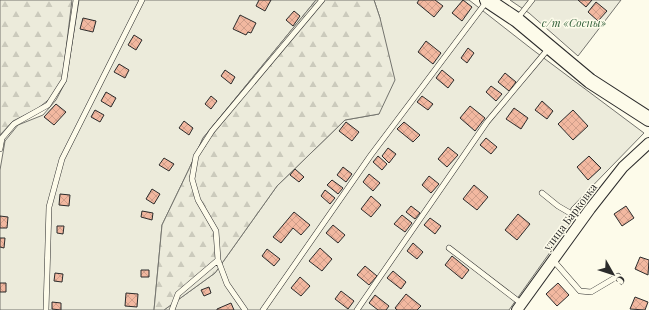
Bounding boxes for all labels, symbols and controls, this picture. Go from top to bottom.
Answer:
park label: с/т «Сосны» [542,15,607,30]
street label: улица Барковка [539,180,600,254]
north arrow [593,254,633,294]
text: С [613,273,629,289]

